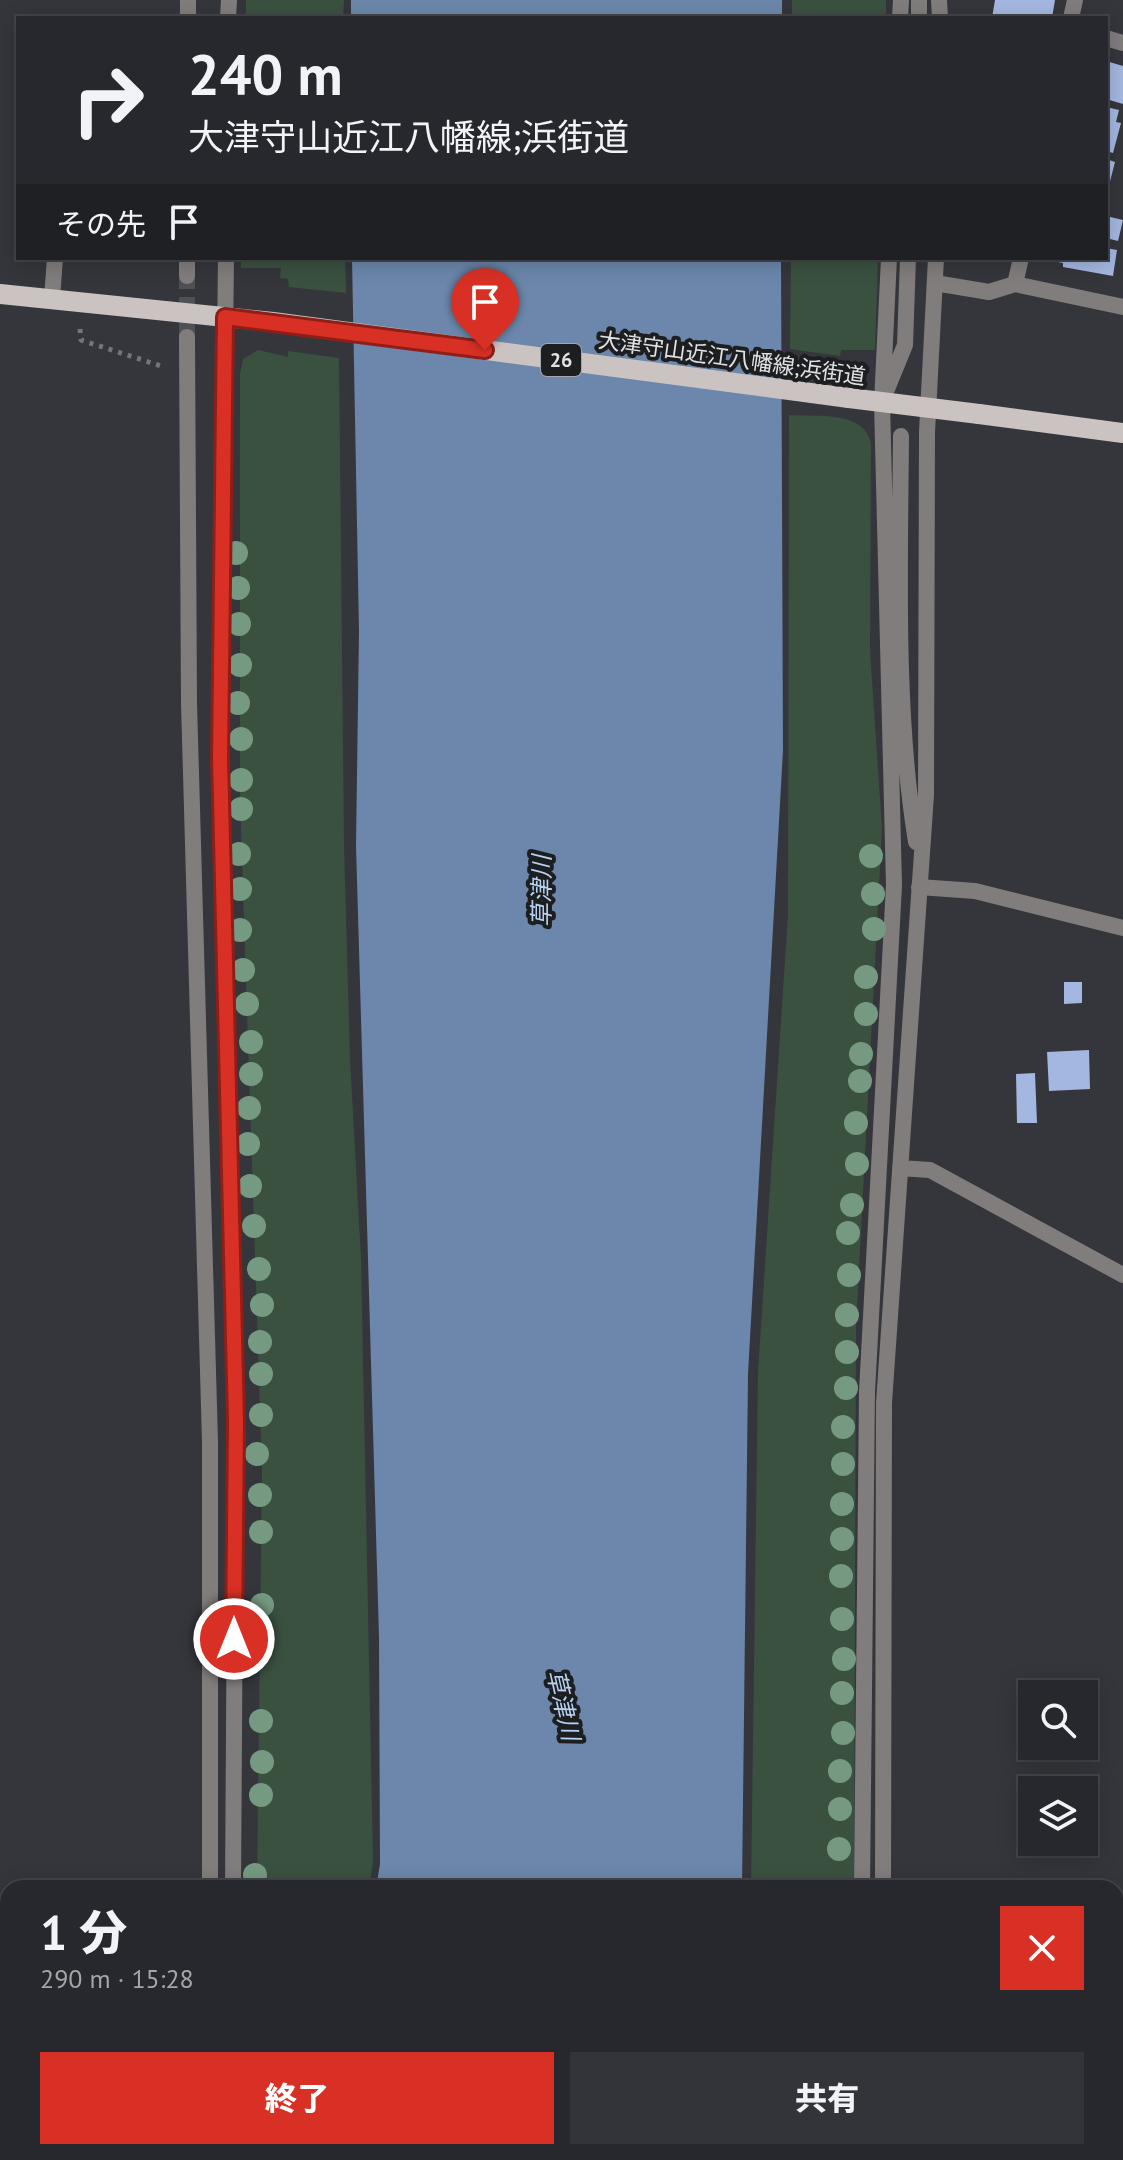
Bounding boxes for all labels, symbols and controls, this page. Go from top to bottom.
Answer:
text: 240 m [188,38,343,110]
icon: right [56,48,160,152]
text: 大津守山近江八幡線;浜街道 [188,113,629,160]
icon: arrive [162,200,206,244]
text: その先 [56,204,146,243]
pin [451,268,519,350]
icon: arrive [463,280,507,324]
street label: 大津守山近江八幡線;浜街道 [597,325,867,391]
road number: 26 [541,344,581,376]
water label: 草津川 [526,852,557,927]
position arrow [192,1597,276,1681]
water label: 草津川 [540,1666,587,1746]
map controls [1018,1680,1098,1856]
button: search [1018,1680,1098,1760]
button: layers [1018,1776,1098,1856]
text: 1 分 [40,1901,127,1963]
button: close [1000,1906,1084,1990]
text: 290 m · 15:28 [40,1962,194,1995]
button: 終了 [40,2052,554,2144]
button: 共有 [570,2052,1084,2144]

